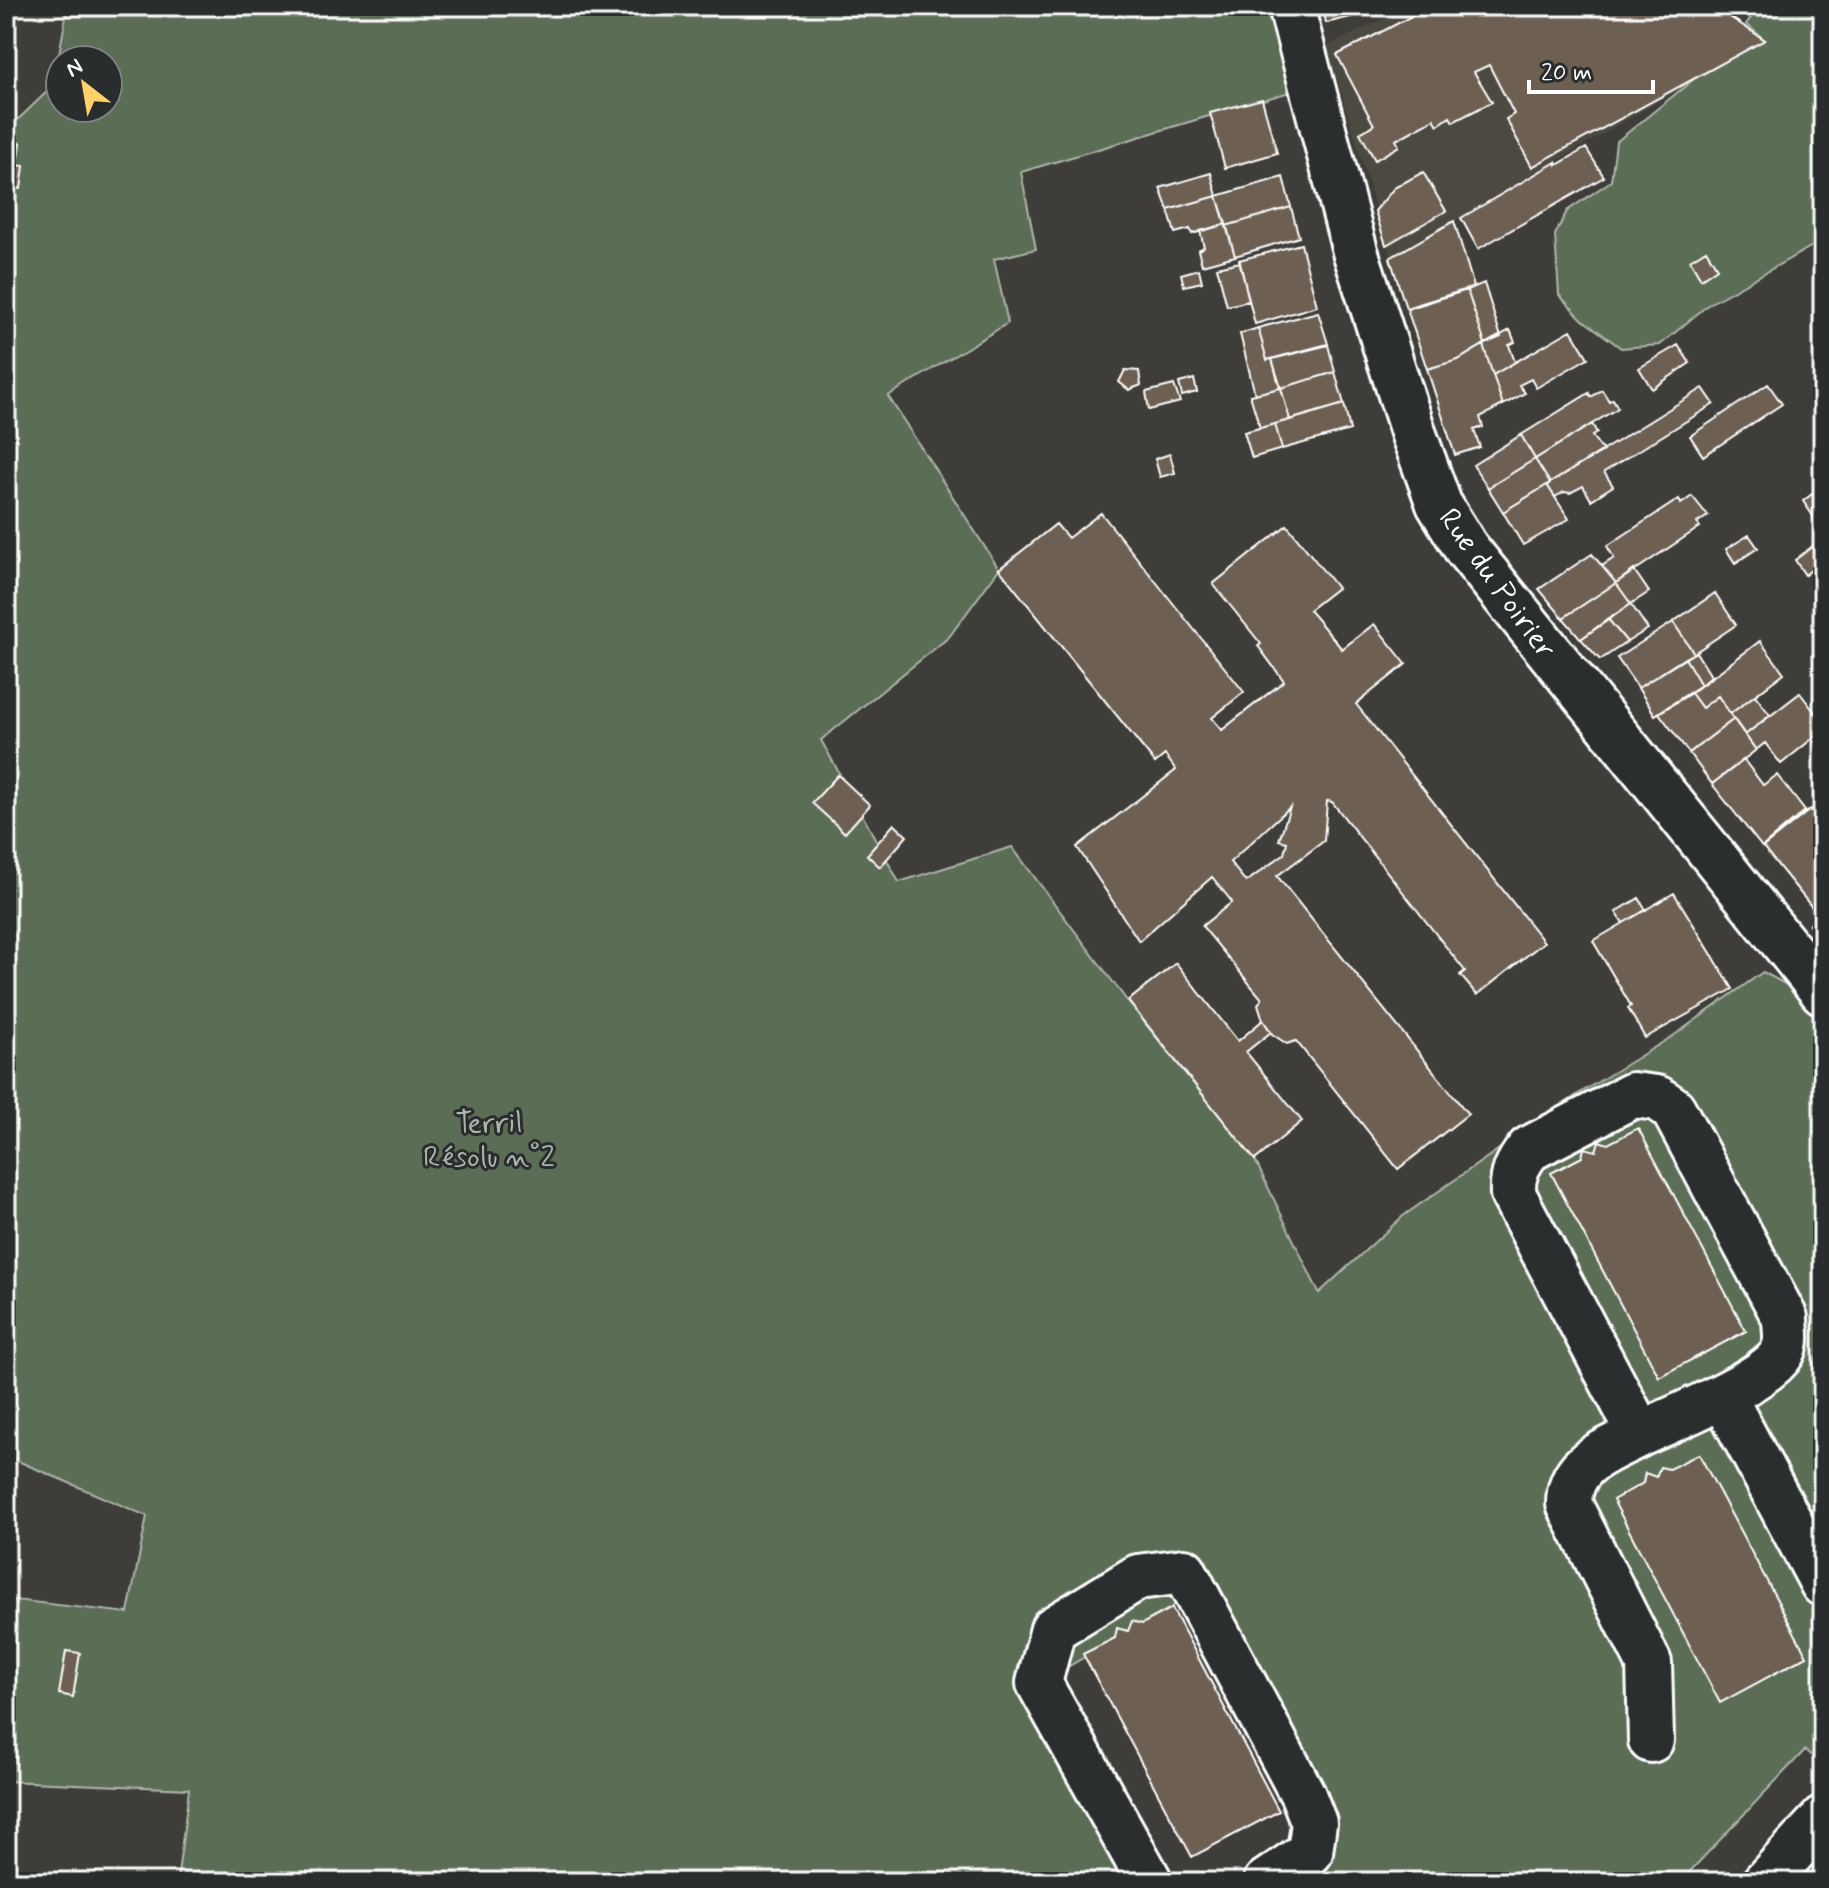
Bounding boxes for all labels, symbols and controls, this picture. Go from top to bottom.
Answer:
north arrow [44,44,124,124]
scale bar [1529,44,1653,94]
text: N [61,53,88,84]
text: 20 m [1541,58,1592,89]
street label: Rue du Poirier [1429,501,1565,667]
park label: Terril Résolu n°2 [423,1104,555,1177]

